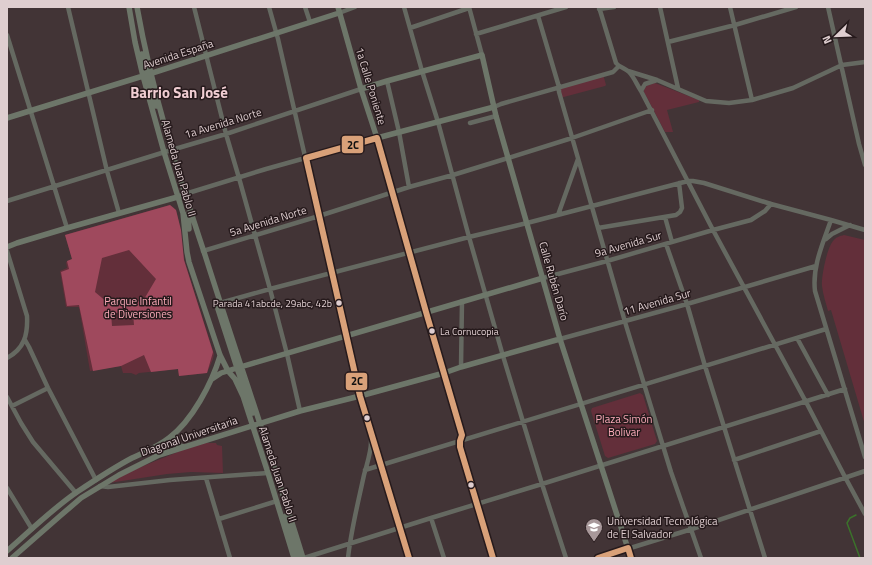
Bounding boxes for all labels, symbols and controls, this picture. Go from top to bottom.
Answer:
north arrow [816,16,856,56]
text: N [818,33,836,47]
street label: Avenida España [141,35,216,73]
street label: 1a Calle Poniente [352,45,390,127]
district label: Barrio San José [130,81,228,104]
street label: 1a Avenida Norte [183,104,264,142]
street label: Alameda Juan Pablo II [158,118,200,218]
line badge: 2C [341,135,364,154]
text: 2C [347,137,359,153]
street label: 5a Avenida Norte [228,202,309,240]
street label: 9a Avenida Sur [593,227,663,261]
street label: Calle Rubén Darío [535,240,573,323]
street label: 11 Avenida Sur [621,285,693,319]
park label: Parque Infantil de Diversiones [104,293,172,322]
place label: Parada 41abcde, 29abc, 42b [213,296,332,311]
marker: Parada 41abcde, 29abc, 42b [334,298,344,308]
place label: La Cornucopia [440,324,499,339]
marker: La Cornucopia [427,326,437,336]
line badge: 2C [345,372,368,391]
text: 2C [351,373,363,389]
park label: Plaza Simón Bolivar [596,411,652,440]
street label: Diagonal Universitaria [138,412,240,460]
unlabelled marker [362,413,372,423]
street label: Alameda Juan Pablo II [255,424,301,524]
unlabelled marker [466,480,476,490]
place label: Universidad Tecnológica de El Salvador [607,513,718,542]
school or university icon: Universidad Tecnológica de El Salvador [584,517,604,542]

